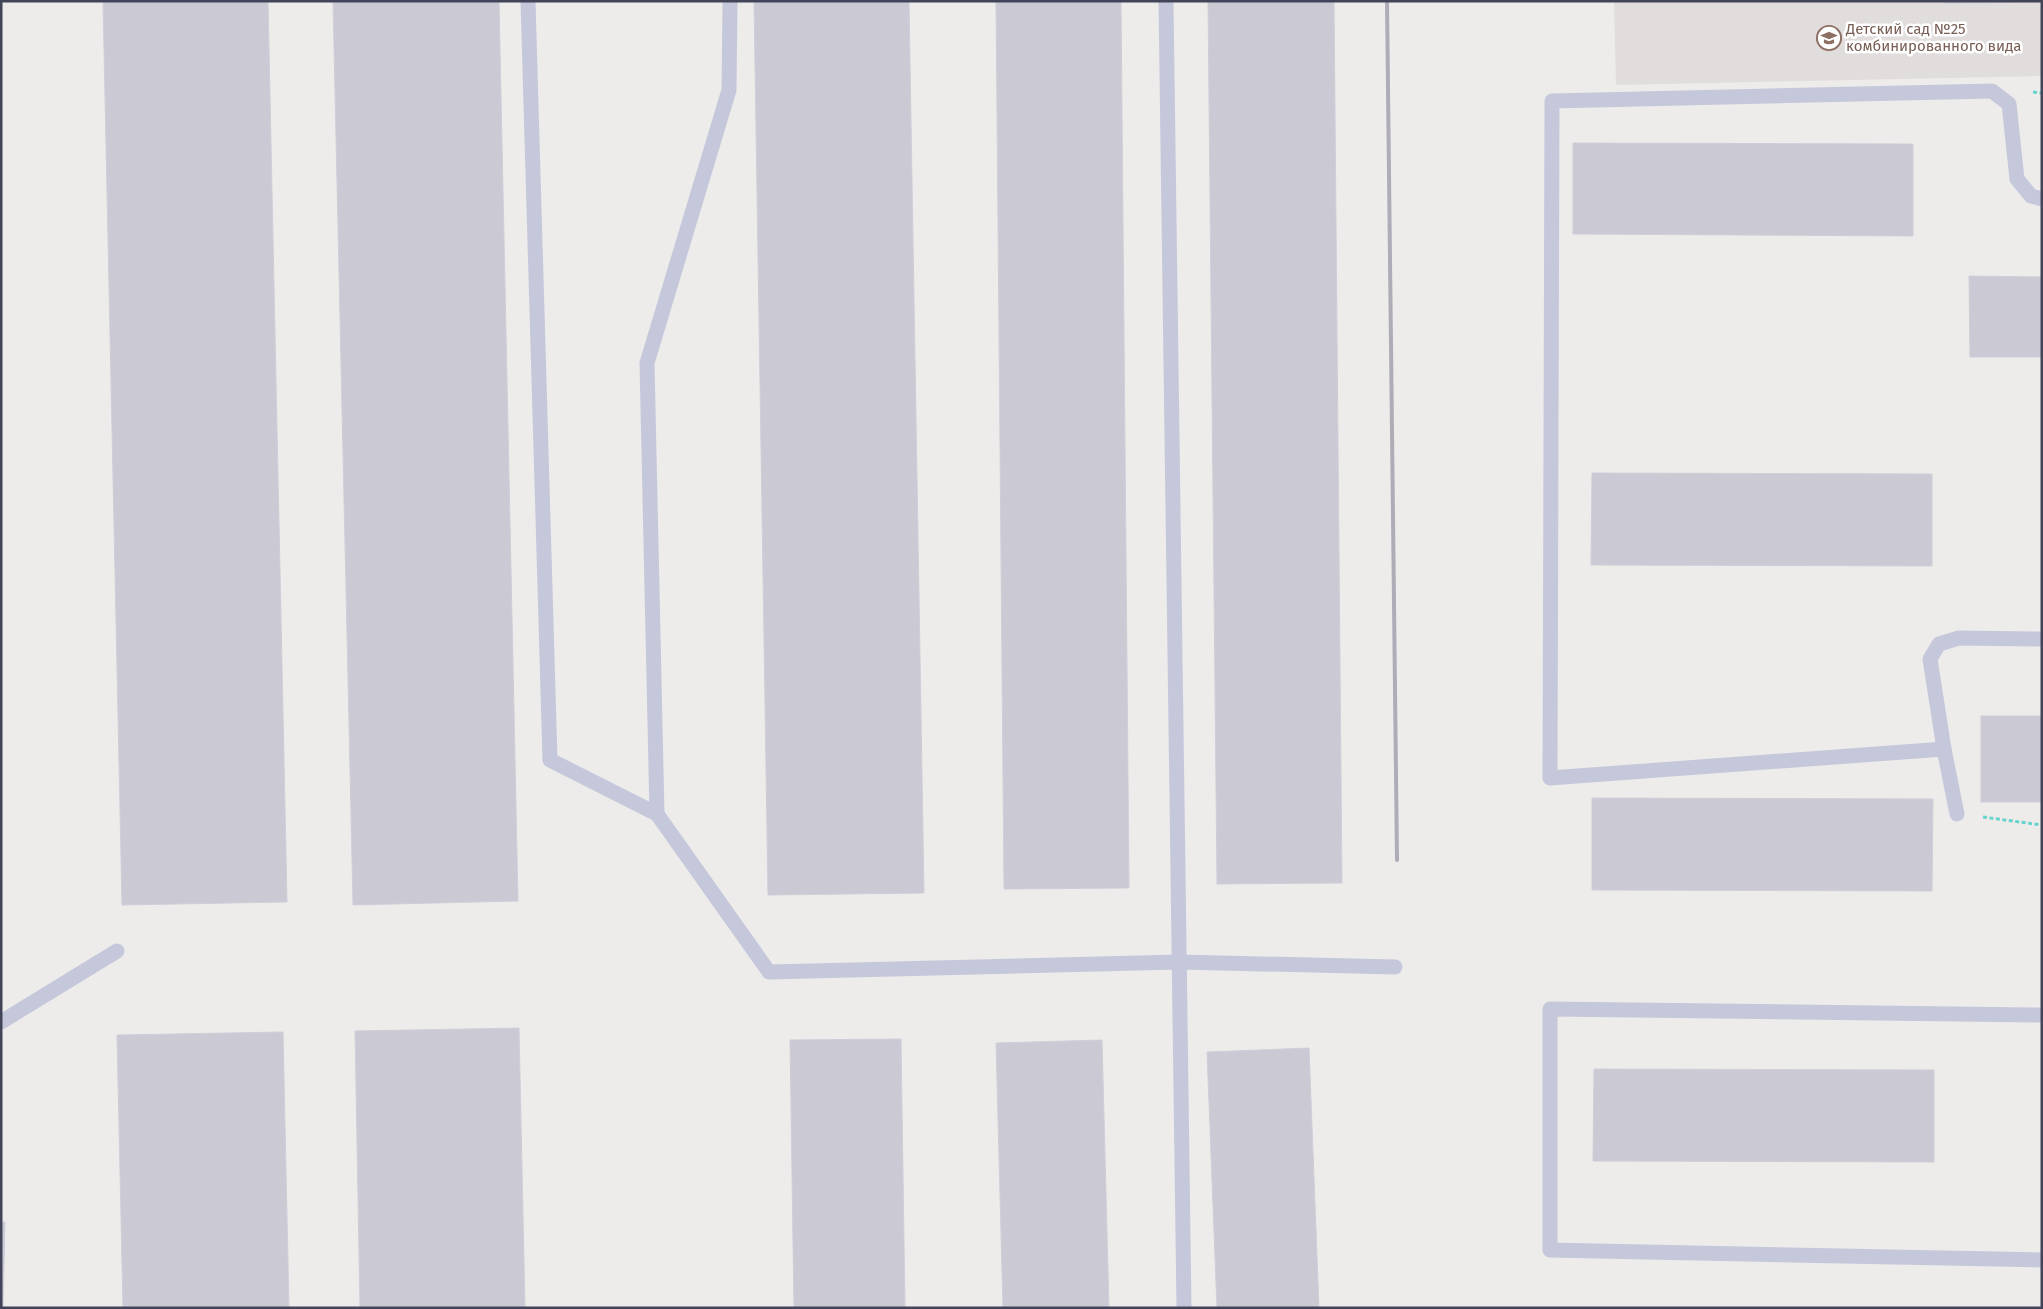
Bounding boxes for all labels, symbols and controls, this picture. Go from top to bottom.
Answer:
place label: Детский сад №25 комбинированного вида [1845,20,2022,55]
school or university icon: Детский сад №25 комбинированного вида [1816,25,1842,51]

